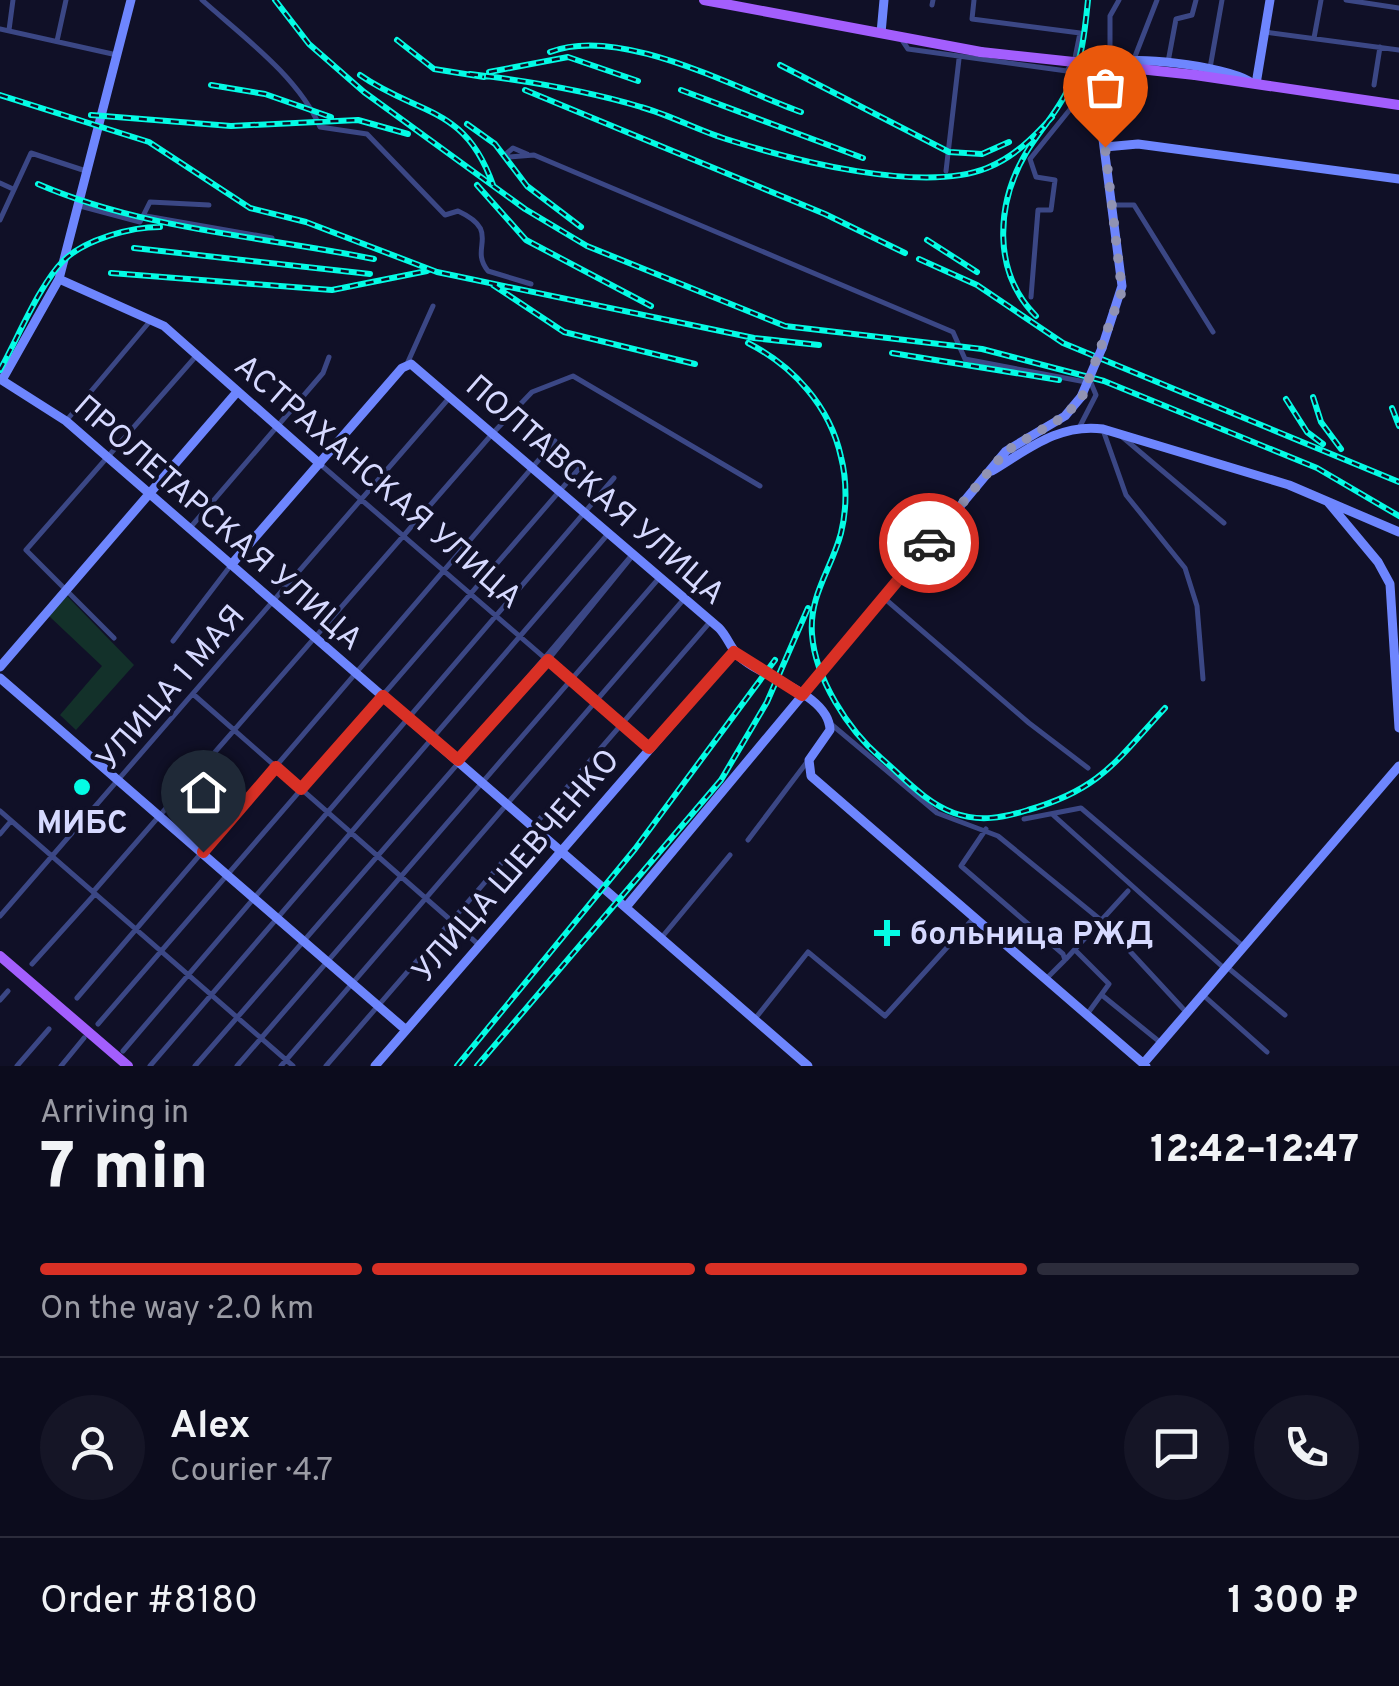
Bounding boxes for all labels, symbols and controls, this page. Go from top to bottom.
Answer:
pin [1063,45,1148,148]
icon: bag [1078,60,1133,115]
street label: АСТРАХАНСКАЯ УЛИЦА [225,347,529,619]
street label: ПОЛТАВСКАЯ УЛИЦА [456,368,732,615]
street label: ПРОЛЕТАРСКАЯ УЛИЦА [64,388,370,661]
courier [879,493,979,593]
icon: car [902,516,957,571]
street label: УЛИЦА 1 МАЯ [89,598,255,780]
street label: УЛИЦА ШЕВЧЕНКО [405,742,630,992]
pin [161,750,246,853]
icon: home [176,765,231,820]
marker: МИБС [71,776,93,798]
place label: МИБС [36,805,128,845]
place label: больница РЖД [910,916,1153,956]
marker: больница РЖД [874,920,900,946]
text: Arriving in [40,1094,189,1134]
text: 12:42–12:47 [1150,1127,1359,1176]
text: 7 min [40,1130,208,1212]
text: On the way · 2.0 km [40,1290,314,1330]
button: person [40,1395,145,1500]
button: chat [1124,1395,1229,1500]
button: phone [1254,1395,1359,1500]
text: Alex [170,1403,250,1452]
text: Courier · 4.7 [170,1452,333,1492]
text: Order #8180 [40,1578,258,1627]
text: 1 300 ₽ [1228,1578,1359,1627]

